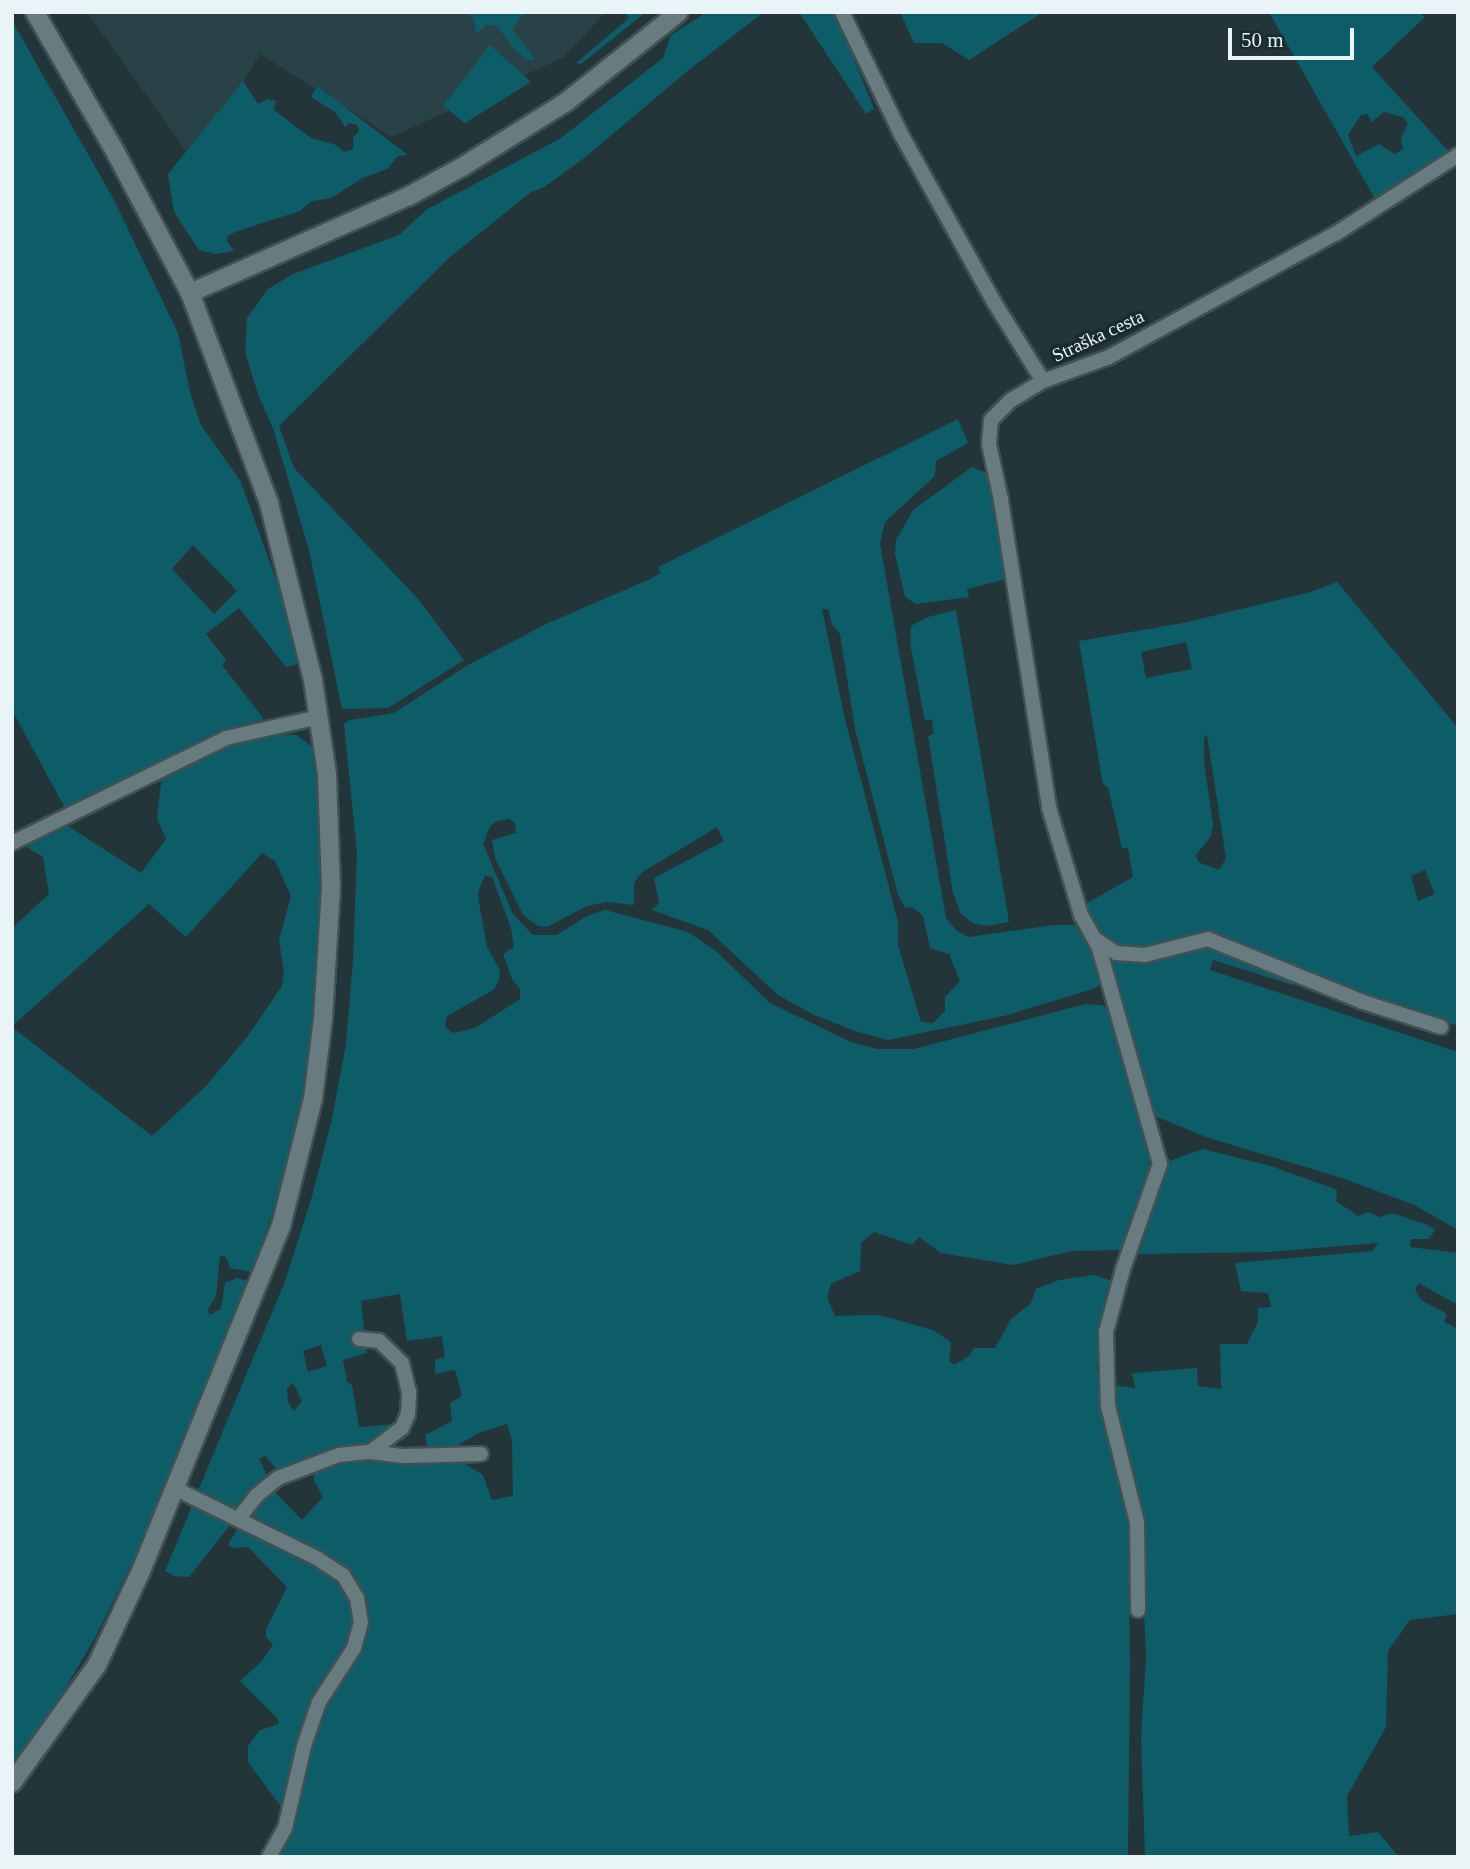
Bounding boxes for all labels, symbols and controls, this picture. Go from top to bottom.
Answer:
scale bar [1232,14,1358,58]
text: 50 m [1241,28,1284,52]
street label: Straška cesta [1048,305,1148,367]

